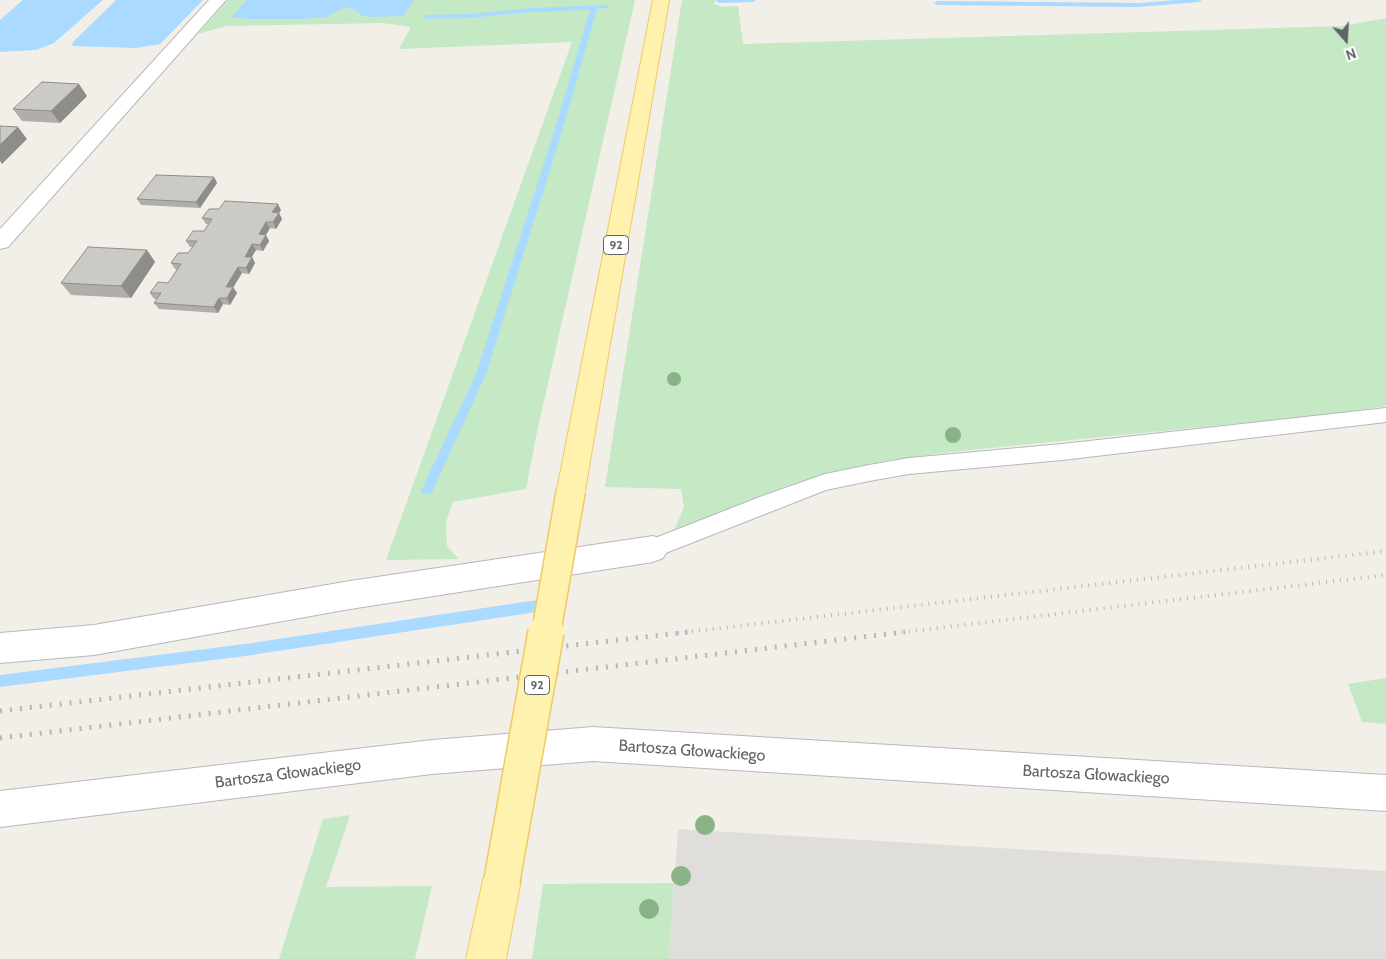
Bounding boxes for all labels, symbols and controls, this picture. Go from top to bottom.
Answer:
north arrow [1321,15,1371,65]
text: N [1343,44,1358,64]
road number: 92 [604,236,628,254]
road number: 92 [524,676,550,694]
street label: Bartosza Głowackiego [618,736,766,766]
street label: Bartosza Głowackiego [214,756,362,792]
street label: Bartosza Głowackiego [1022,762,1170,788]

